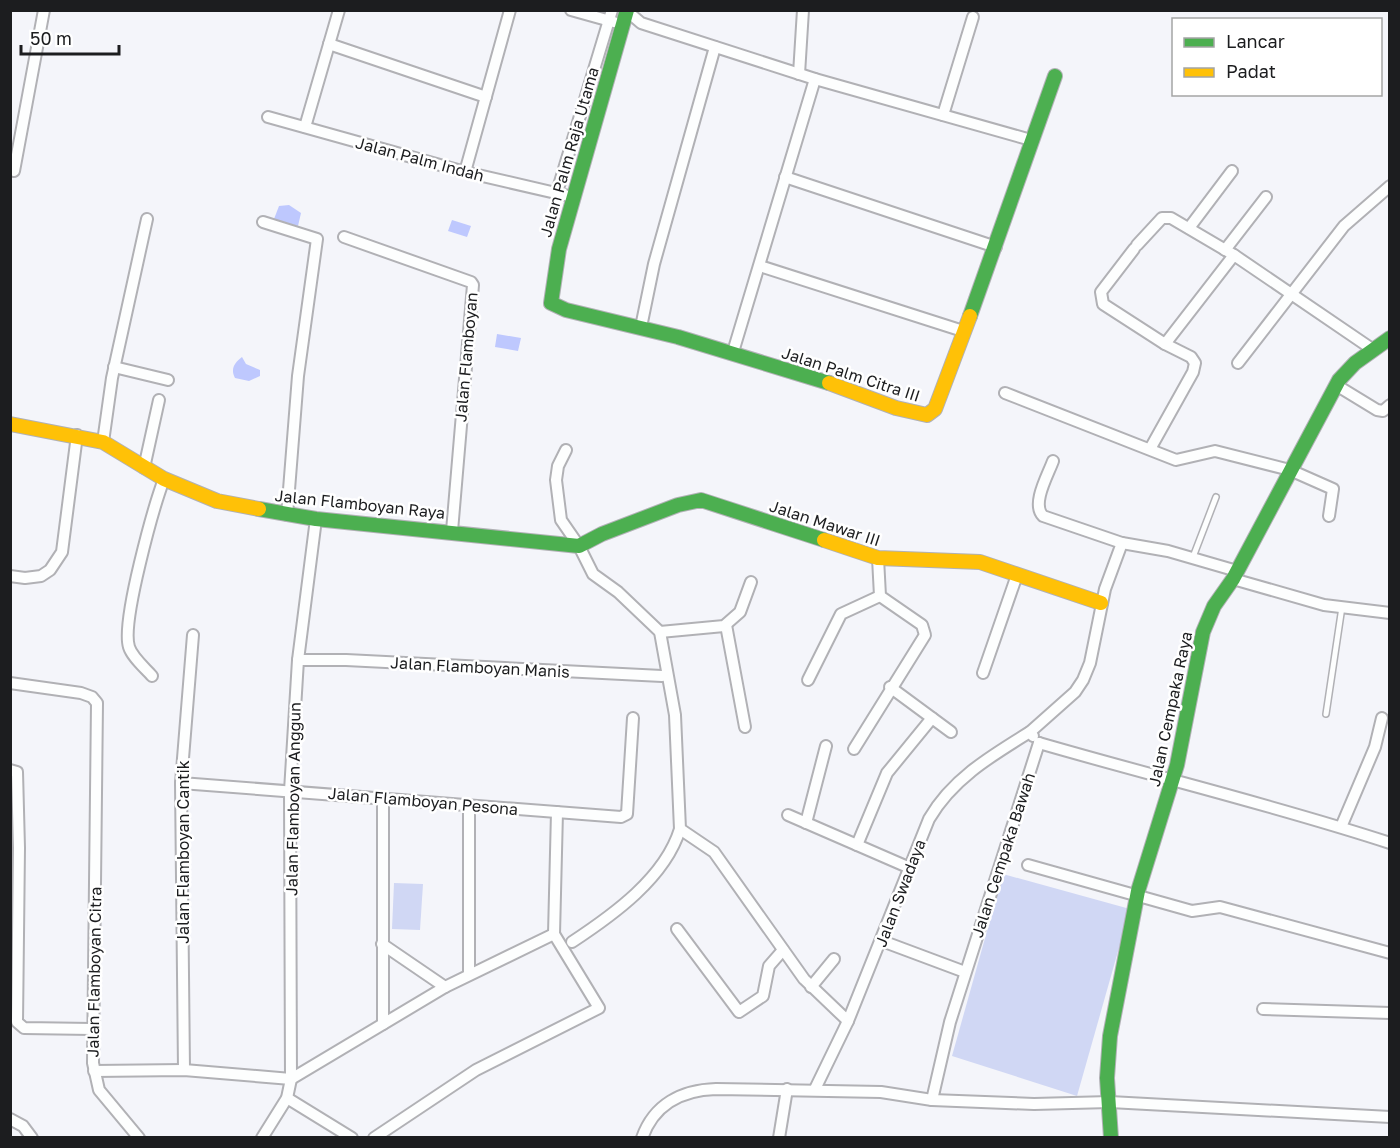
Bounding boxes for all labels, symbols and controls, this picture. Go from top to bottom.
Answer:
scale bar [21,18,118,56]
legend [1172,18,1382,96]
text: 50 m [30,27,72,49]
text: Lancar [1226,30,1285,52]
text: Padat [1226,60,1276,82]
street label: Jalan Palm Raja Utama [535,65,603,239]
street label: Jalan Palm Indah [354,132,486,186]
street label: Jalan Flamboyan [450,291,482,423]
street label: Jalan Palm Citra III [779,342,923,406]
street label: Jalan Flamboyan Raya [274,485,446,523]
street label: Jalan Mawar III [767,496,883,550]
street label: Jalan Cempaka Raya [1144,630,1196,788]
street label: Jalan Flamboyan Manis [390,652,570,682]
street label: Jalan Flamboyan Anggun [281,702,305,896]
street label: Jalan Flamboyan Cantik [173,760,193,944]
street label: Jalan Cempaka Bawah [967,770,1039,940]
street label: Jalan Flamboyan Pesona [327,783,519,819]
street label: Jalan Swadaya [870,836,930,950]
street label: Jalan Flamboyan Citra [83,886,105,1058]

